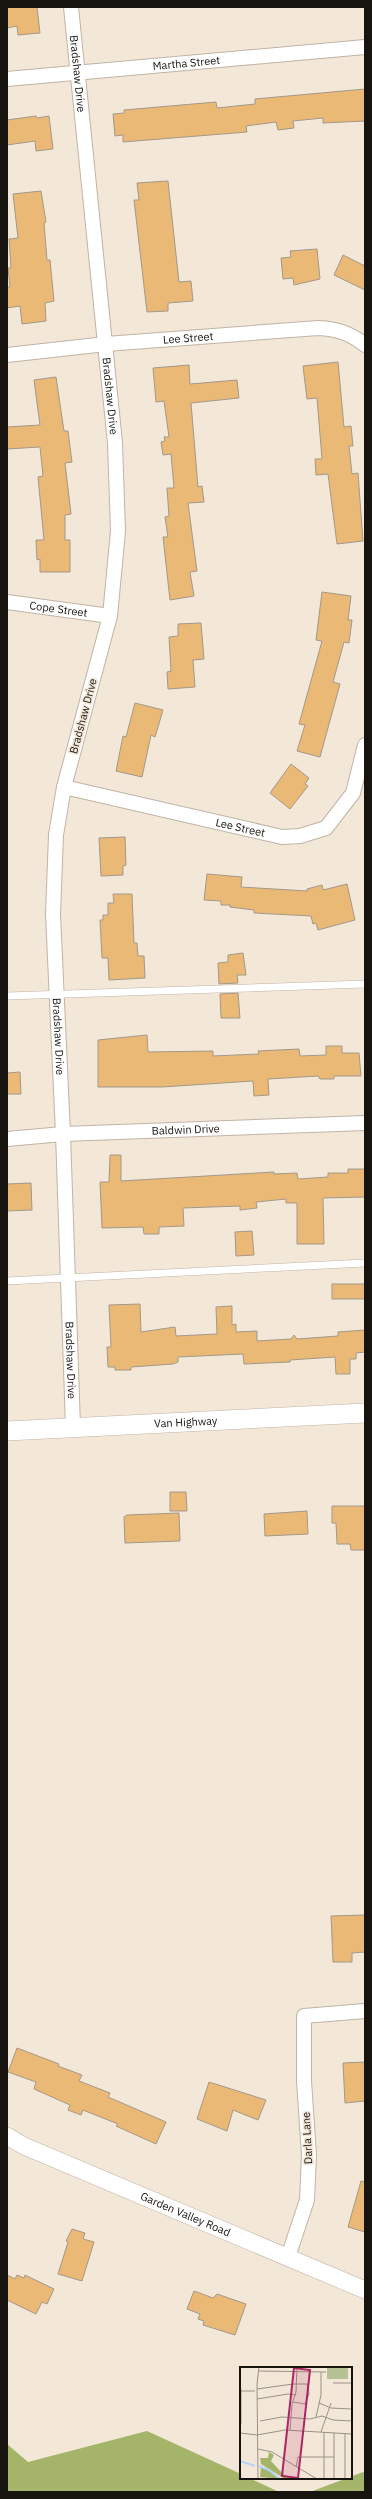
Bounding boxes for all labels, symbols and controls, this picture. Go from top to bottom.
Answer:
street label: Bradshaw Drive [67,34,89,113]
street label: Martha Street [152,53,221,73]
street label: Lee Street [163,329,214,347]
street label: Bradshaw Drive [99,357,121,435]
street label: Cope Street [29,598,88,620]
street label: Bradshaw Drive [66,677,100,755]
street label: Lee Street [214,815,267,840]
street label: Bradshaw Drive [50,997,67,1075]
street label: Baldwin Drive [151,1121,220,1138]
street label: Bradshaw Drive [62,1321,79,1399]
street label: Van Highway [154,1413,218,1431]
street label: Darla Lane [299,2111,315,2165]
street label: Garden Valley Road [138,2189,233,2239]
inset map [240,2367,352,2479]

